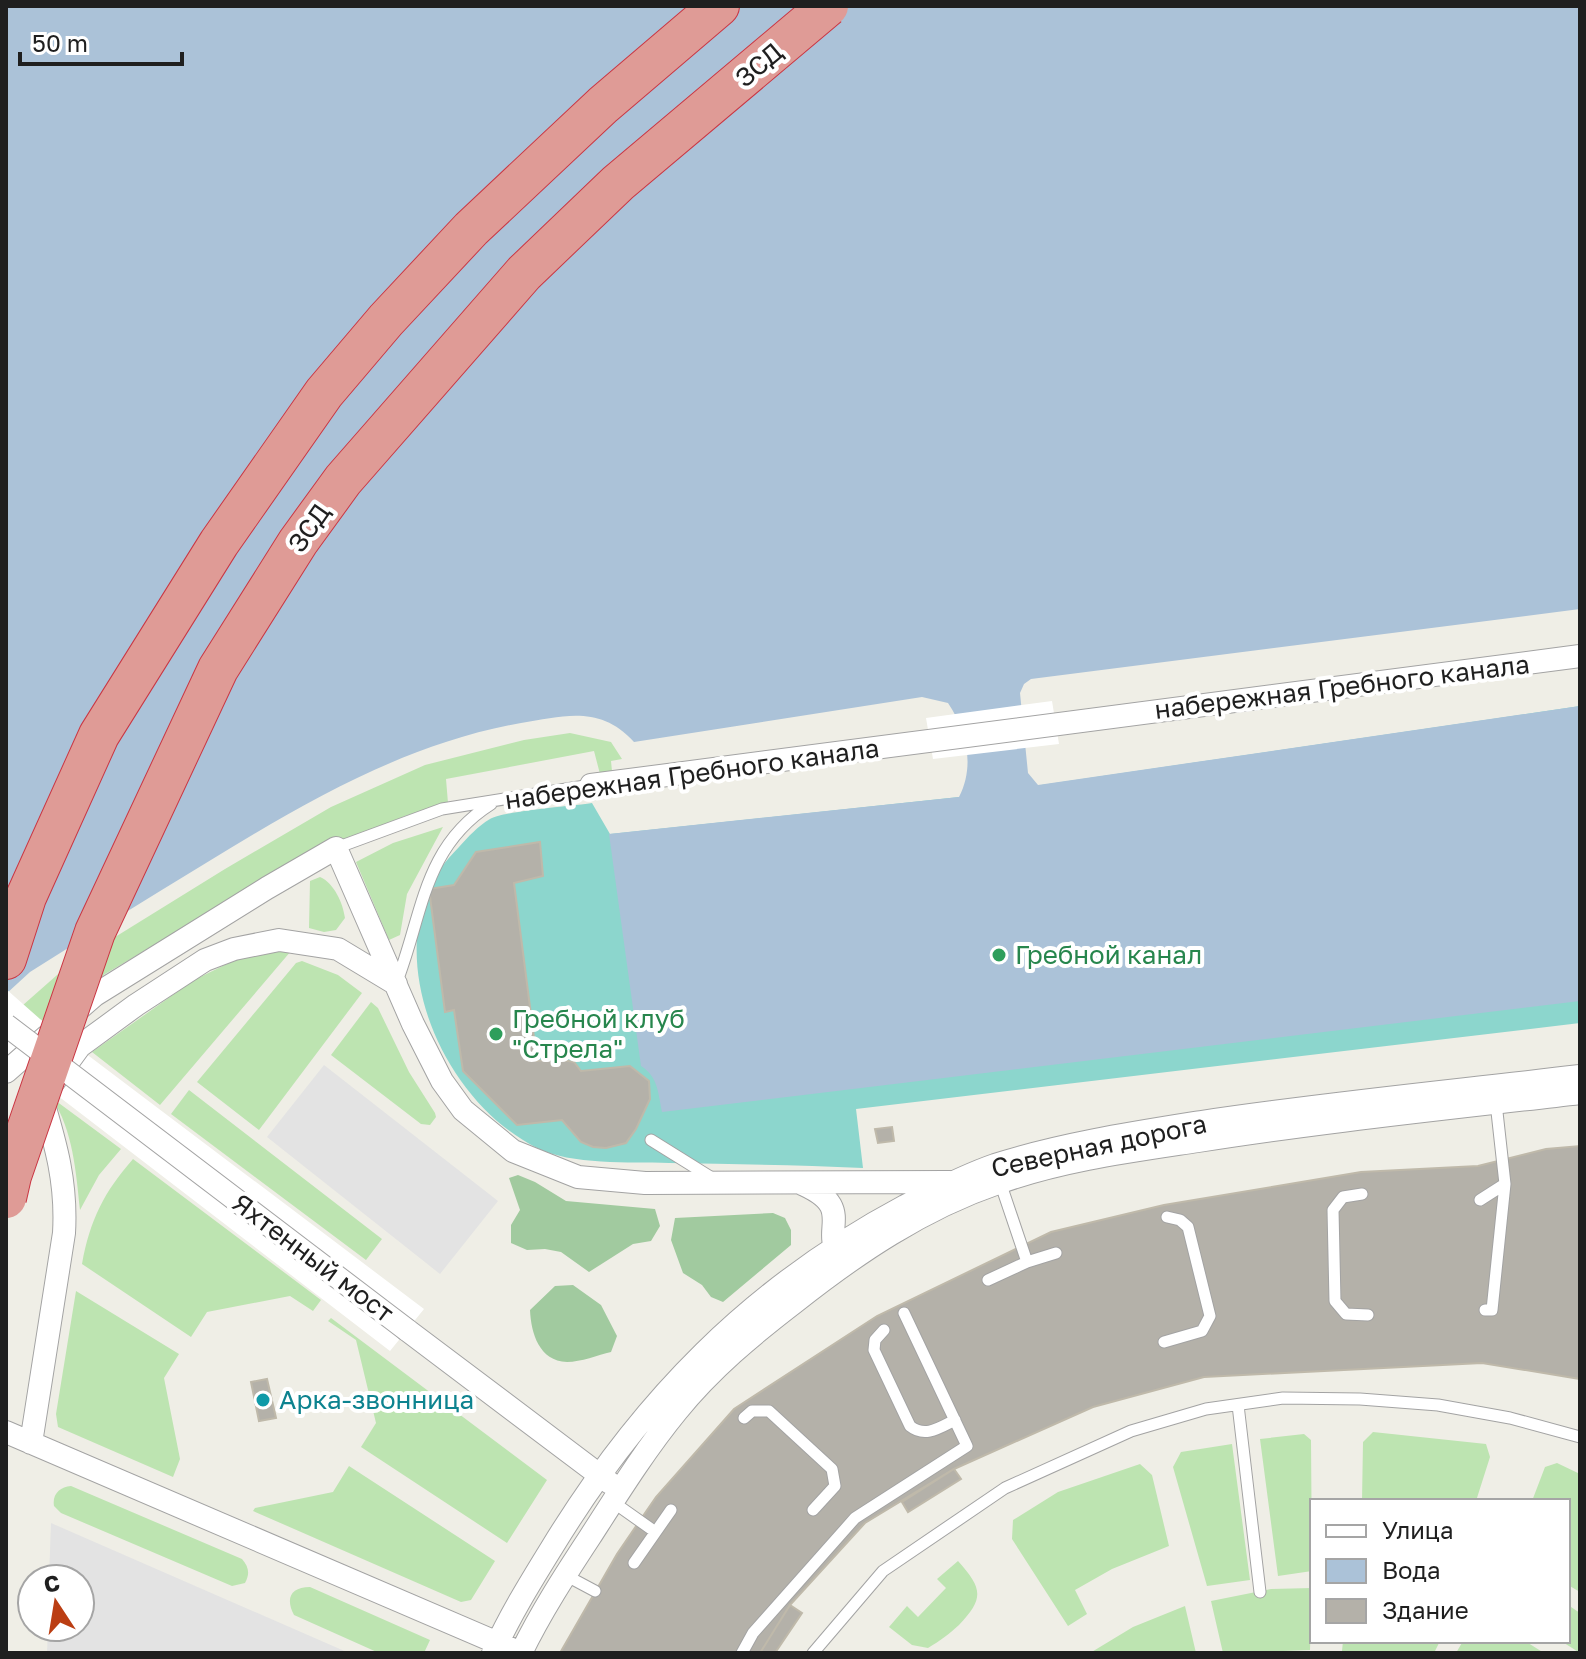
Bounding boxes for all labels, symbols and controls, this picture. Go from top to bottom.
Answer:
scale bar [20,16,182,66]
text: 50 m [32,28,88,57]
street label: ЗСД [729,36,789,93]
street label: ЗСД [281,497,336,558]
street label: набережная Гребного канала [1153,648,1531,725]
street label: набережная Гребного канала [503,732,881,815]
place label: Гребной канал [1015,939,1202,970]
marker: Гребной канал [990,946,1008,964]
place label: Гребной клуб "Стрела" [512,1003,685,1064]
marker: Гребной клуб "Стрела" [487,1025,505,1043]
street label: Северная дорога [988,1108,1209,1183]
street label: Яхтенный мост [227,1187,400,1328]
place label: Арка-звонница [279,1384,474,1415]
marker: Арка-звонница [254,1391,272,1409]
legend [1310,1499,1570,1643]
text: Улица [1382,1515,1454,1544]
text: Вода [1382,1555,1441,1584]
north arrow [16,1563,96,1643]
text: С [41,1568,62,1598]
text: Здание [1382,1595,1469,1624]

